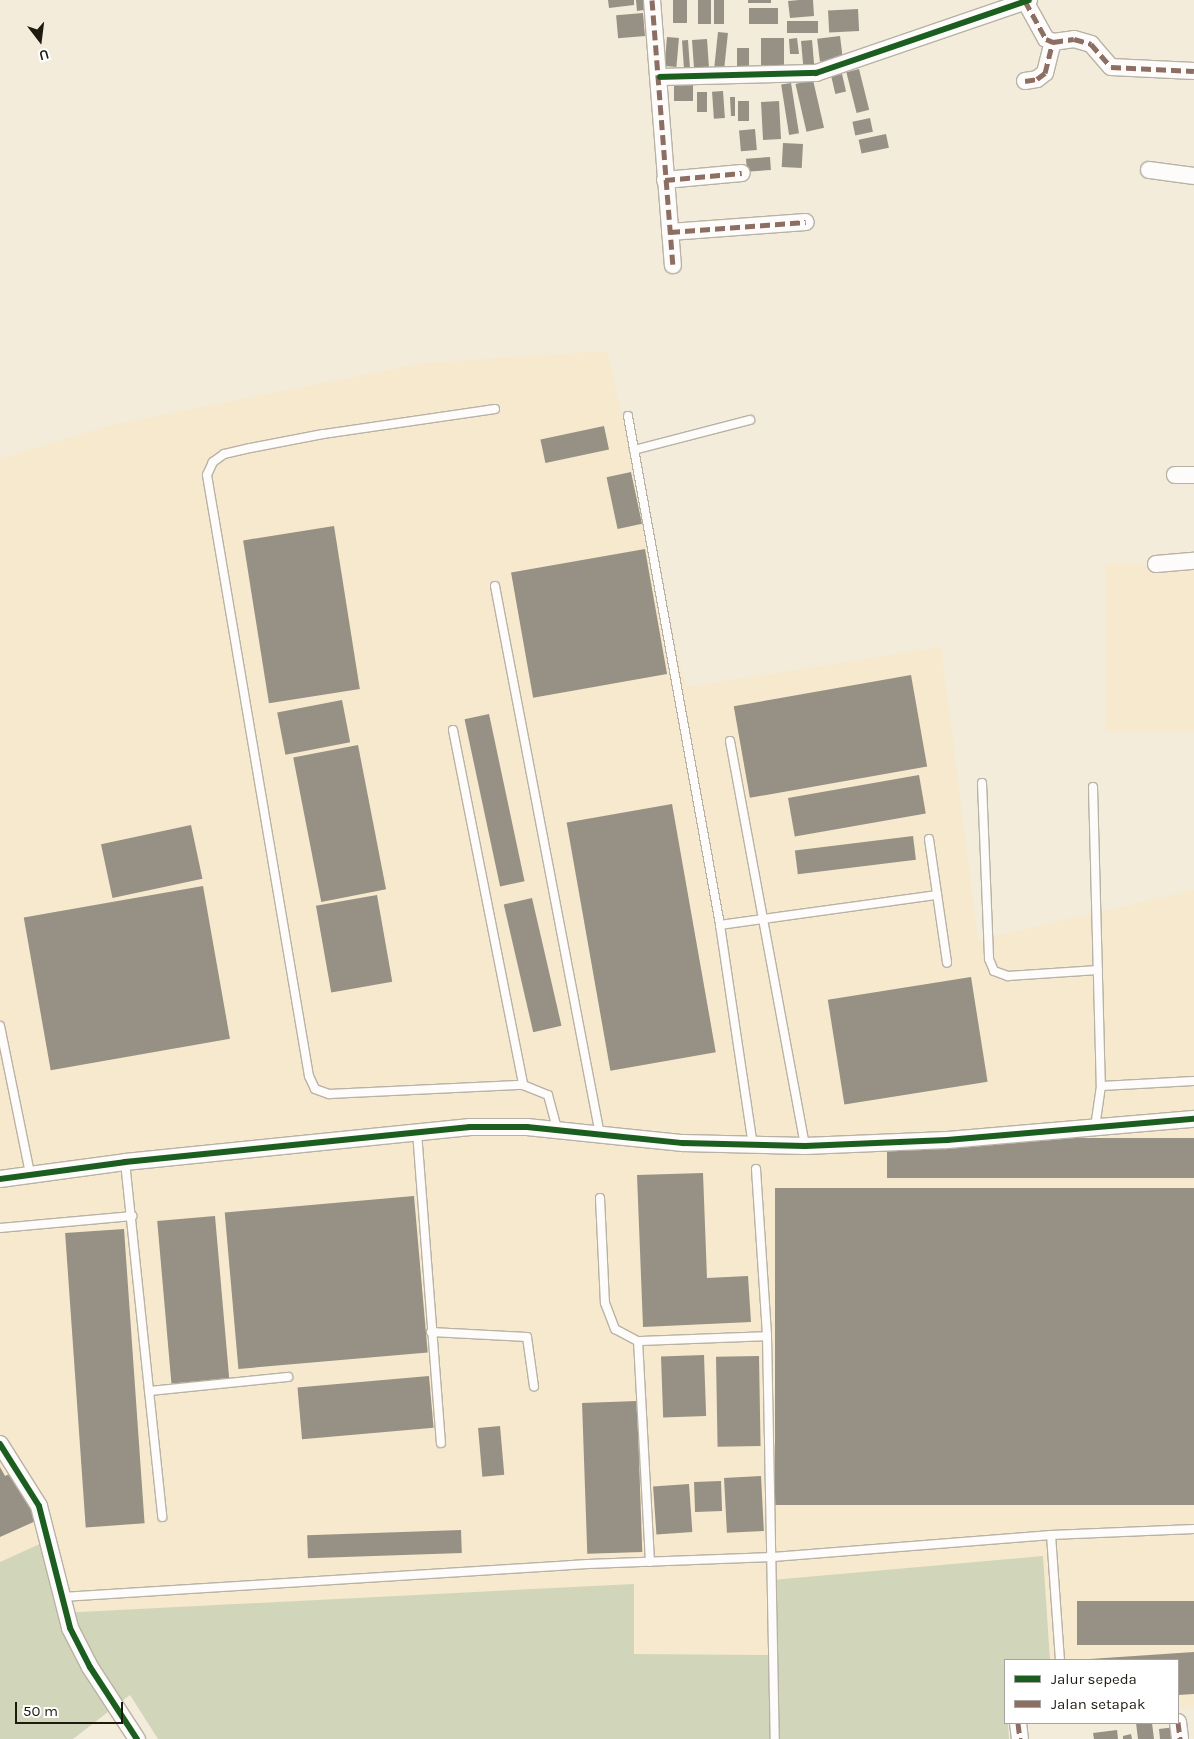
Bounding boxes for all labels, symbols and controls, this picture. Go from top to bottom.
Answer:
north arrow [15,15,65,65]
text: U [37,46,51,64]
legend [1004,1659,1179,1724]
text: Jalur sepeda [1051,1670,1137,1688]
scale bar [18,1692,125,1724]
text: Jalan setapak [1051,1695,1145,1713]
text: 50 m [23,1702,58,1720]

